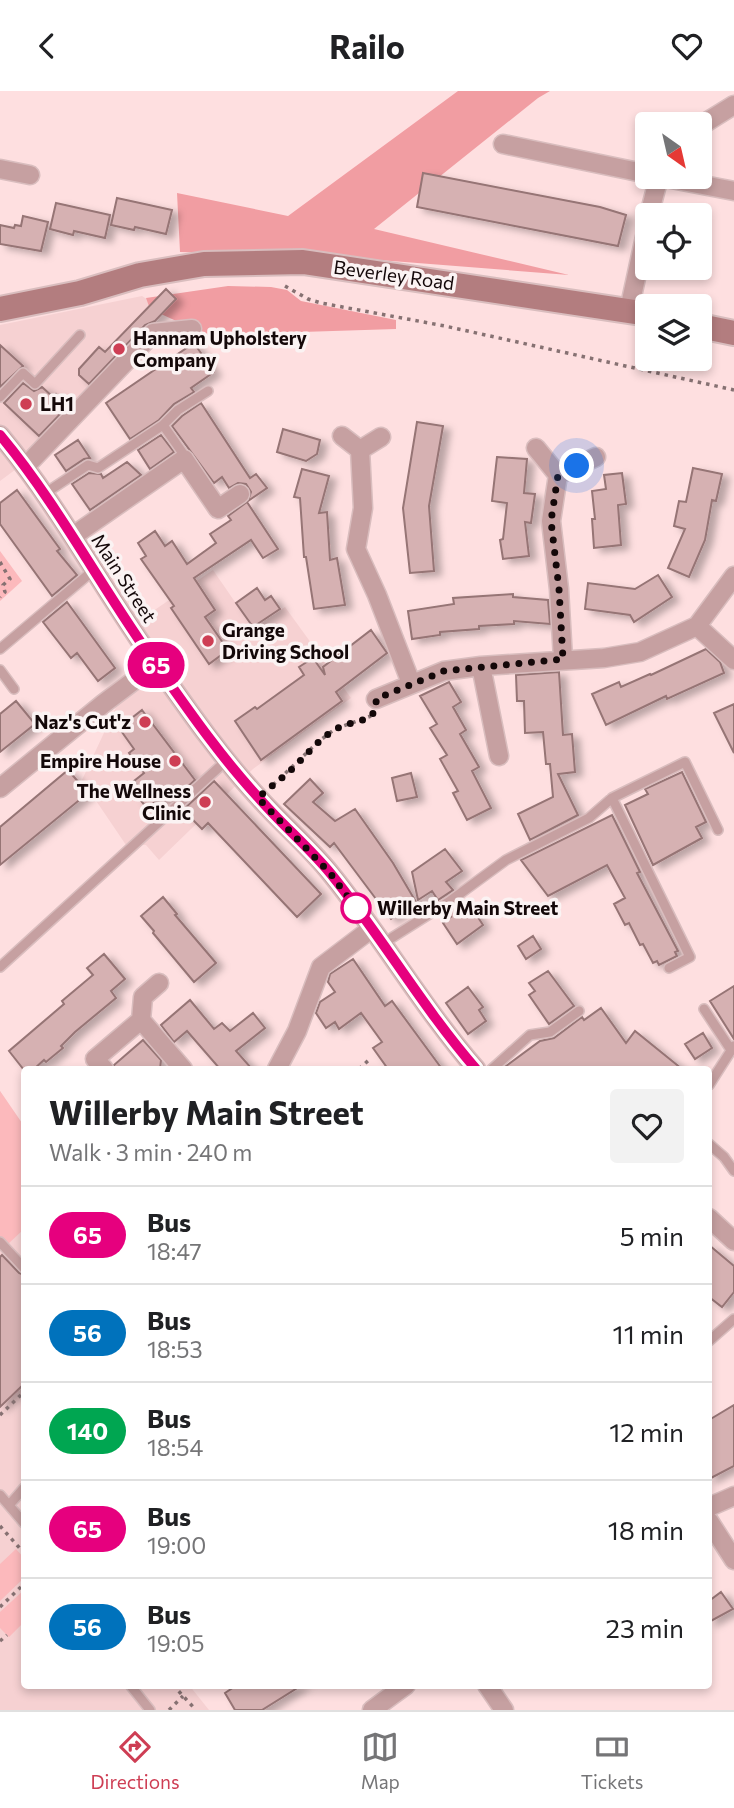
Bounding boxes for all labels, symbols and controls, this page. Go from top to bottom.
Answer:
text: Railo [329,26,405,66]
icon: back [28,27,66,65]
icon: heart [668,27,706,65]
north arrow [635,112,712,189]
map controls [635,112,712,371]
button: locate [635,203,712,280]
street label: Beverley Road [332,255,456,294]
button: layers [635,294,712,371]
place label: Hannam Upholstery Company [133,326,308,371]
marker: Hannam Upholstery Company [111,341,127,357]
place label: LH1 [40,392,74,415]
marker: LH1 [18,396,34,412]
your location [559,448,594,483]
street label: Main Street [87,529,162,627]
place label: Grange Driving School [222,618,349,663]
marker: Grange Driving School [200,633,216,649]
line badge: 65 [124,642,188,688]
text: 65 [142,650,170,679]
place label: Naz's Cut'z [34,710,131,733]
marker: Naz's Cut'z [137,714,153,730]
place label: Empire House [40,749,161,772]
marker: Empire House [167,753,183,769]
place label: The Wellness Clinic [77,779,191,824]
marker: The Wellness Clinic [197,794,213,810]
marker: Willerby Main Street [341,893,371,923]
place label: Willerby Main Street [377,896,558,919]
button: heart [610,1089,684,1163]
text: Willerby Main Street [49,1091,364,1132]
text: Walk · 3 min · 240 m [49,1138,252,1166]
text: Bus [147,1206,191,1237]
text: 65 [73,1220,102,1249]
text: 5 min [620,1220,684,1251]
text: 18:47 [147,1237,202,1265]
text: Bus [147,1304,191,1335]
text: 56 [73,1318,102,1347]
text: 11 min [613,1318,684,1349]
text: 18:53 [147,1335,203,1363]
text: Bus [147,1402,191,1433]
text: 140 [67,1416,108,1445]
text: 12 min [609,1416,684,1447]
text: 18:54 [147,1433,203,1461]
text: Bus [147,1500,191,1531]
text: 65 [73,1514,102,1543]
text: 18 min [608,1514,684,1545]
text: 19:00 [147,1531,206,1559]
text: Bus [147,1598,191,1629]
text: 56 [73,1612,102,1641]
text: 23 min [606,1612,684,1643]
text: 19:05 [147,1629,204,1657]
tab: Directions [91,1728,180,1793]
tab: Map [361,1728,400,1793]
tab: Tickets [581,1728,643,1793]

